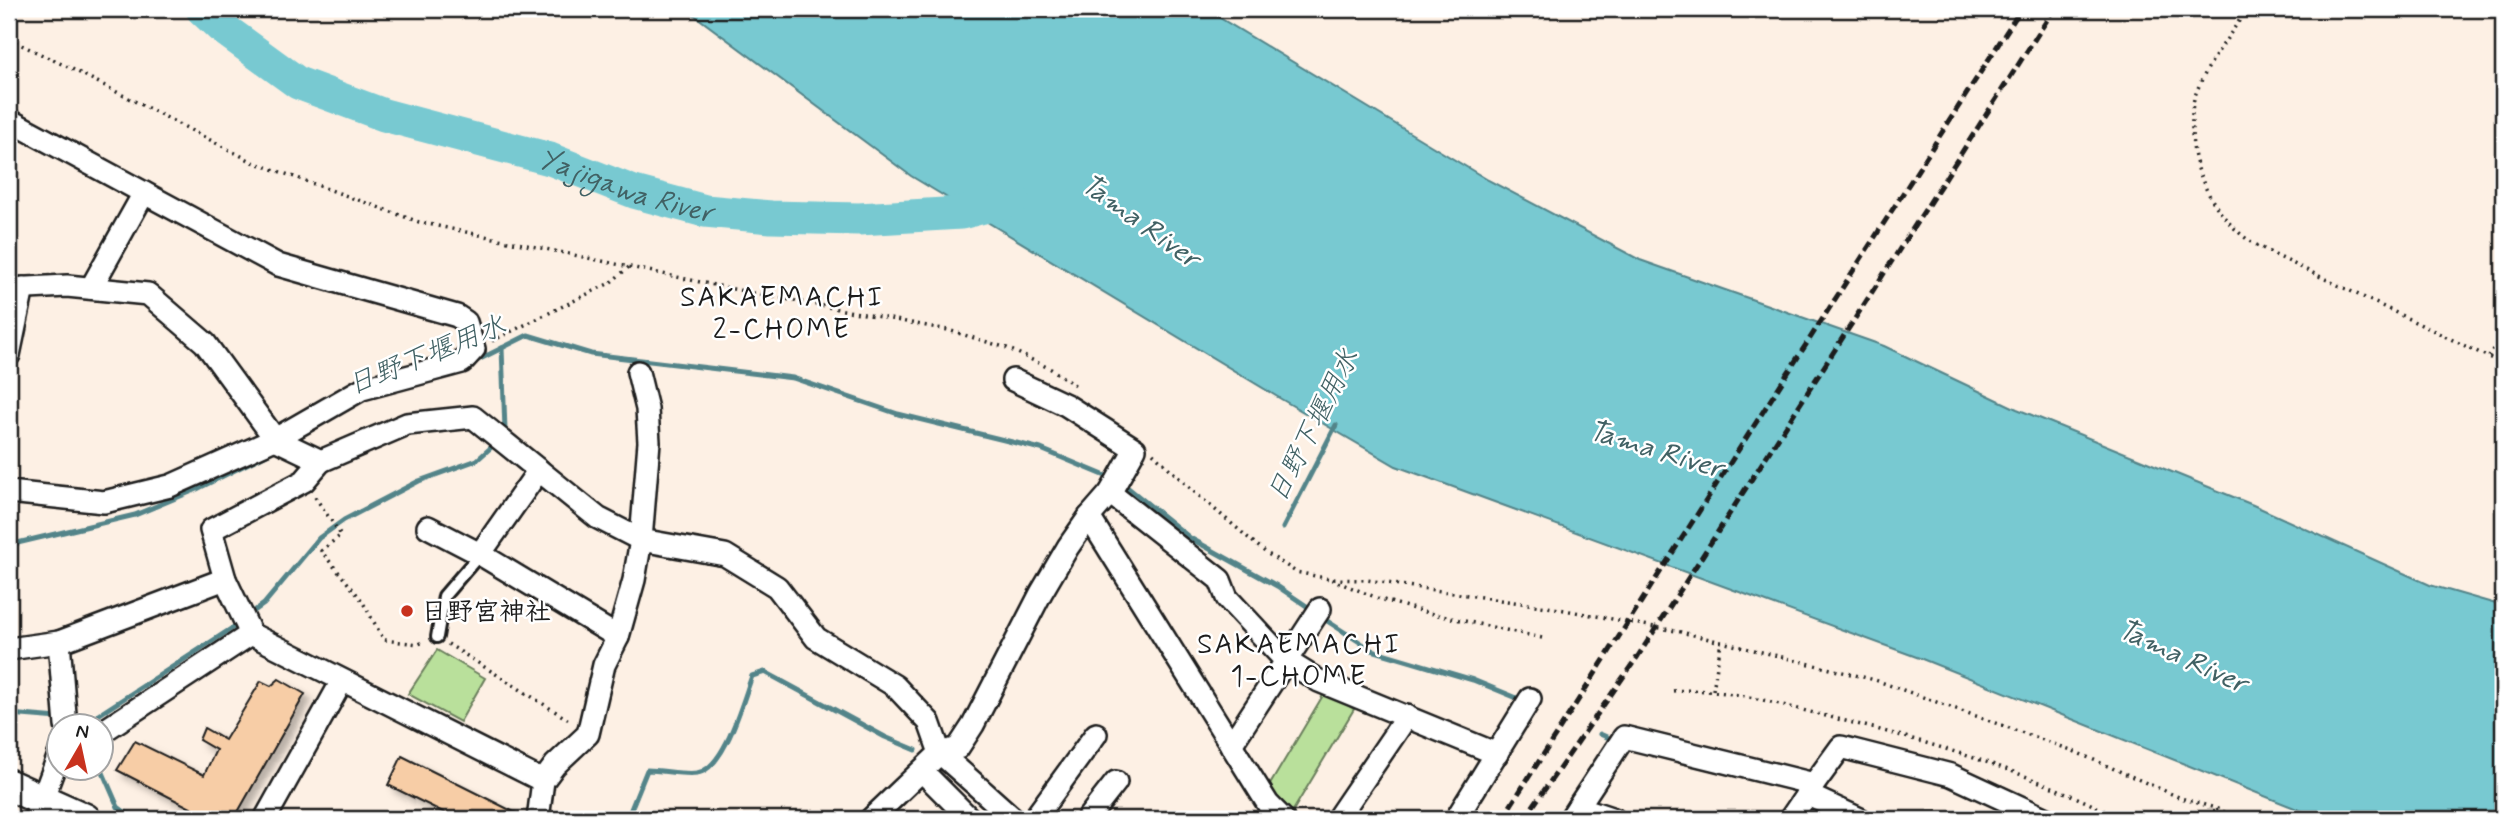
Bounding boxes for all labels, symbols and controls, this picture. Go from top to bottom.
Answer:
water label: Yajigawa River [535,141,718,233]
water label: Tama River [1073,166,1209,280]
district label: SAKAEMACHI 2-CHOME [680,280,884,349]
water label: 日野下堰用水 [342,308,512,405]
water label: 日野下堰用水 [1260,343,1369,509]
water label: Tama River [1584,413,1730,489]
place label: 日野宮神社 [421,596,551,630]
marker: 日野宮神社 [399,603,415,619]
water label: Tama River [2112,611,2255,705]
district label: SAKAEMACHI 1-CHOME [1197,627,1401,696]
north arrow [46,712,116,782]
text: N [74,718,91,745]

